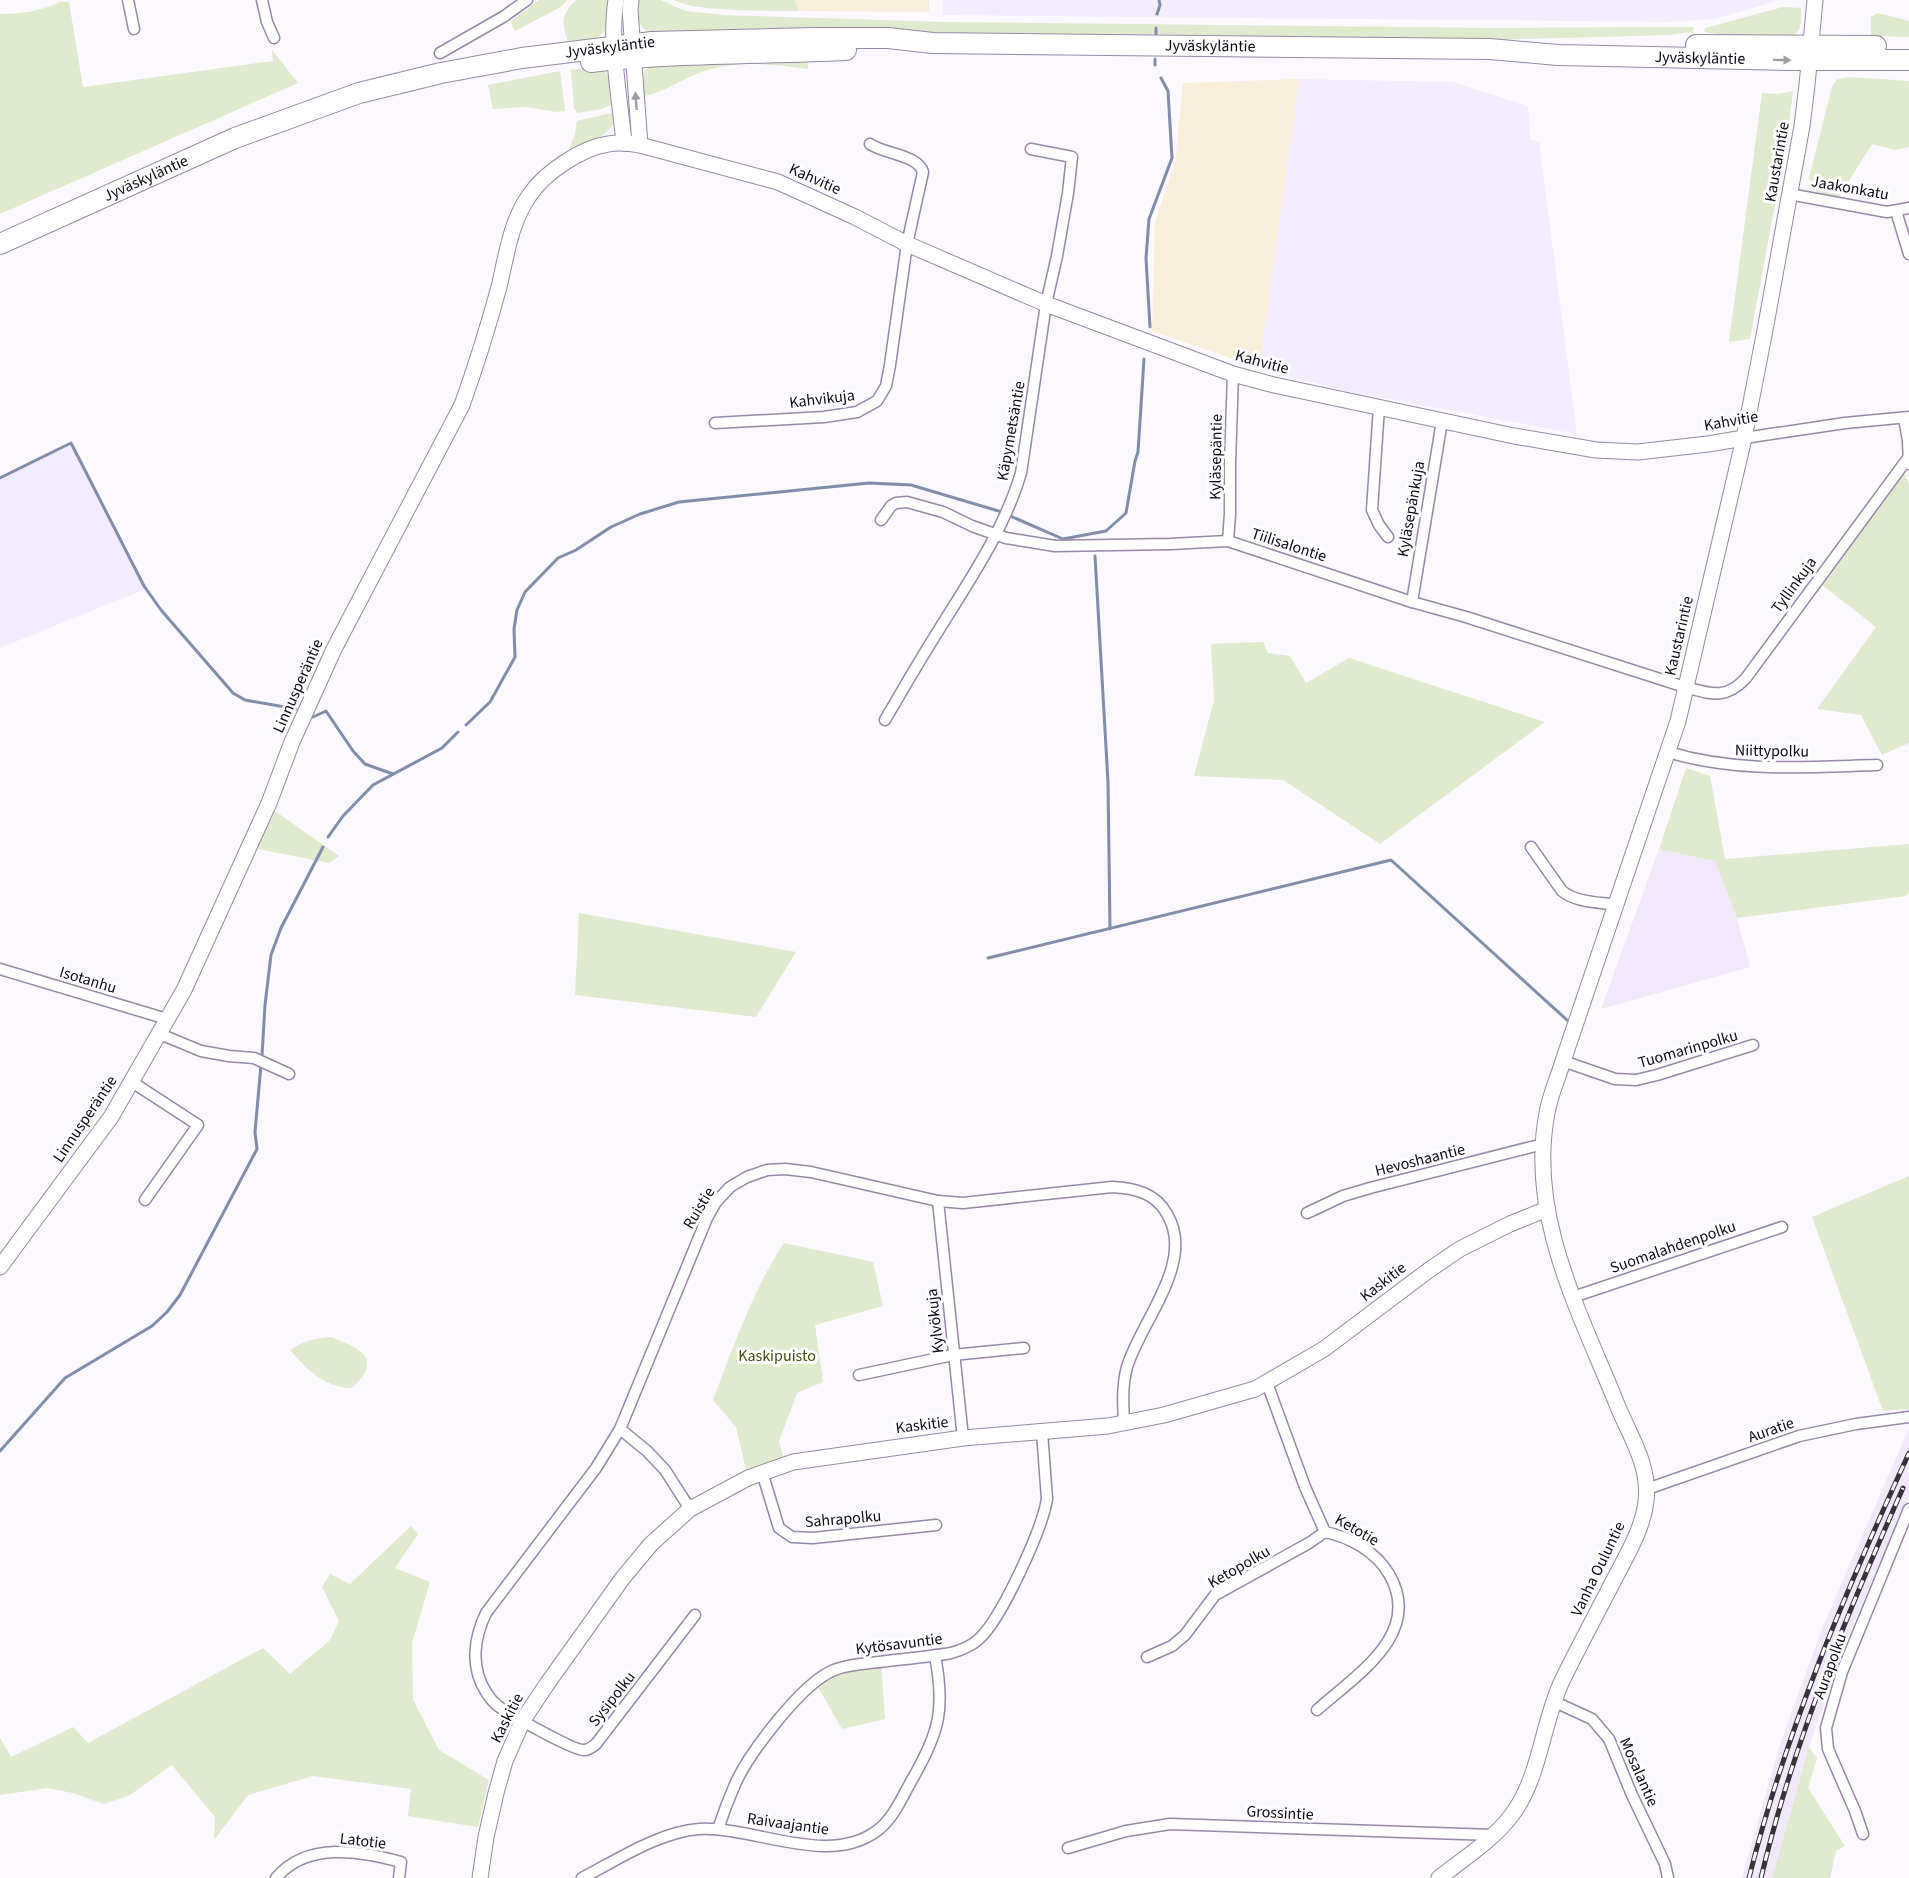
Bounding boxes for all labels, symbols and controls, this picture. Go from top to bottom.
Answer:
street label: Jyväskyläntie [563,31,656,64]
street label: Jyväskyläntie [1165,34,1256,57]
street label: Jyväskyläntie [1654,46,1746,70]
one-way arrow [1773,55,1792,65]
one-way arrow [632,92,641,111]
street label: Kaustarintie [1759,120,1795,204]
street label: Jyväskyläntie [100,150,192,207]
street label: Kahvitie [786,158,845,200]
street label: Jaakonkatu [1809,170,1891,206]
street label: Kahvitie [1233,344,1291,380]
street label: Käpymetsäntie [991,379,1031,483]
street label: Kahvikuja [788,384,856,414]
street label: Kahvitie [1702,405,1760,437]
street label: Kyläsepäntie [1204,414,1228,500]
street label: Kyläsepänkuja [1392,459,1430,559]
street label: Tiilisalontie [1248,522,1330,568]
street label: Tyllinkuja [1766,552,1822,618]
street label: Kaustarintie [1659,594,1699,678]
street label: Linnusperäntie [267,635,329,736]
street label: Niittypolku [1735,739,1809,763]
street label: Isotanhu [57,961,119,999]
street label: Tuomarinpolku [1636,1024,1740,1074]
street label: Linnusperäntie [48,1071,122,1167]
street label: Hevoshaantie [1373,1138,1467,1182]
street label: Ruistie [678,1183,720,1233]
street label: Suomalahdenpolku [1607,1215,1739,1279]
street label: Kaskitie [1355,1257,1411,1307]
street label: Kylvökuja [921,1288,949,1354]
park label: Kaskipuisto [738,1345,816,1367]
street label: Kaskitie [894,1411,950,1439]
street label: Auratie [1745,1412,1797,1448]
street label: Sahrapolku [804,1505,882,1533]
street label: Ketotie [1331,1509,1383,1552]
street label: Vanha Ouluntie [1566,1518,1630,1620]
street label: Ketopolku [1204,1540,1274,1594]
street label: Kytösavuntie [854,1628,944,1660]
street label: Aurapolku [1808,1630,1852,1702]
street label: Sysipolku [583,1667,641,1731]
street label: Kaskitie [485,1689,529,1747]
street label: Mosalantie [1614,1734,1664,1810]
street label: Grossintie [1246,1800,1314,1826]
street label: Raivaajantie [746,1807,830,1841]
street label: Latotie [339,1827,387,1855]

